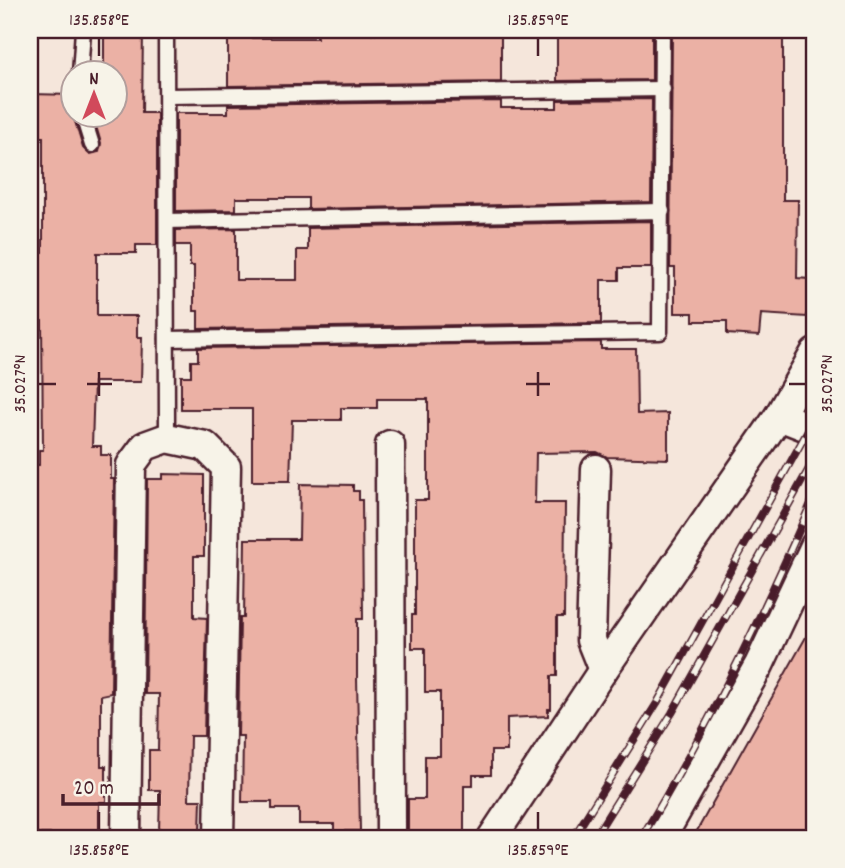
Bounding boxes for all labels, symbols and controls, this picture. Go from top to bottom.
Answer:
text: 135.858°E [69,9,129,34]
text: 135.859°E [507,9,569,34]
north arrow [60,60,130,130]
text: N [89,67,99,94]
text: 35.027°N [9,355,34,413]
text: 35.027°N [816,355,841,413]
scale bar [63,763,159,807]
text: 20 m [74,775,114,805]
text: 135.858°E [69,839,129,864]
text: 135.859°E [507,839,569,864]

